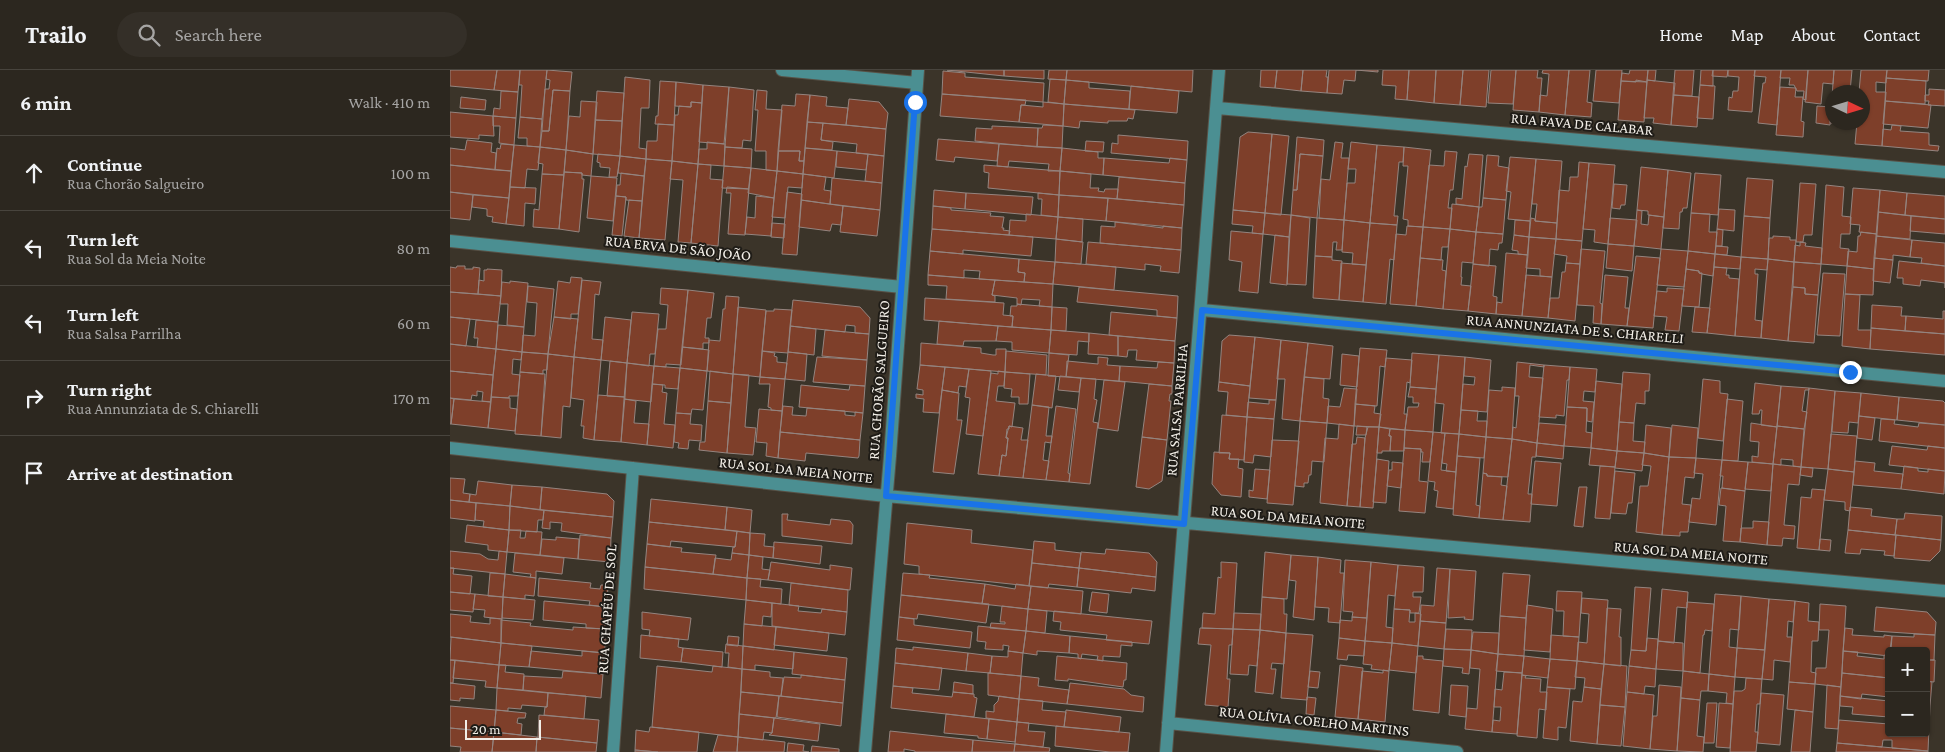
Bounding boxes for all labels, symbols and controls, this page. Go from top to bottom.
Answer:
search box [117,12,467,57]
text: Trailo [25,21,87,48]
icon: search [135,21,163,49]
text: Search here [175,24,262,45]
text: Home [1660,25,1703,45]
text: Map [1731,25,1763,45]
text: About [1791,25,1835,45]
text: Contact [1863,25,1920,45]
north arrow [1825,85,1870,130]
text: 6 min [20,91,71,115]
route start [904,91,927,114]
text: Walk · 410 m [349,94,430,111]
street label: RUA FAVA DE CALABAR [1510,110,1654,138]
text: Continue [67,154,142,175]
icon: ahead [20,159,48,187]
text: 100 m [391,165,430,182]
text: Rua Chorão Salgueiro [67,175,204,192]
text: Turn left [67,229,139,250]
street label: RUA ERVA DE SÃO JOÃO [604,232,752,265]
icon: left [20,234,48,262]
text: 80 m [396,240,430,257]
text: Rua Sol da Meia Noite [67,250,206,267]
street label: RUA CHORÃO SALGUEIRO [865,300,893,460]
text: Turn left [67,304,139,325]
icon: left [20,309,48,337]
street label: RUA ANNUNZIATA DE S. CHIARELLI [1466,312,1684,346]
text: 60 m [397,315,430,332]
text: Rua Salsa Parrilha [67,325,181,342]
street label: RUA SALSA PARRILHA [1163,343,1191,477]
route end [1839,361,1862,384]
text: Turn right [67,379,152,400]
icon: right [20,384,48,412]
text: 170 m [393,390,430,407]
text: Rua Annunziata de S. Chiarelli [67,400,259,417]
street label: RUA SOL DA MEIA NOITE [718,454,874,486]
icon: arrive [20,459,48,487]
text: Arrive at destination [67,463,233,484]
street label: RUA SOL DA MEIA NOITE [1210,502,1366,532]
street label: RUA SOL DA MEIA NOITE [1613,538,1769,568]
street label: RUA CHAPÉU DE SOL [594,543,620,674]
map controls [1885,647,1930,737]
button: + [1885,647,1930,692]
button: − [1885,692,1930,737]
street label: RUA OLÍVIA COELHO MARTINS [1218,703,1410,739]
scale bar [465,717,541,740]
text: 20 m [472,721,500,737]

